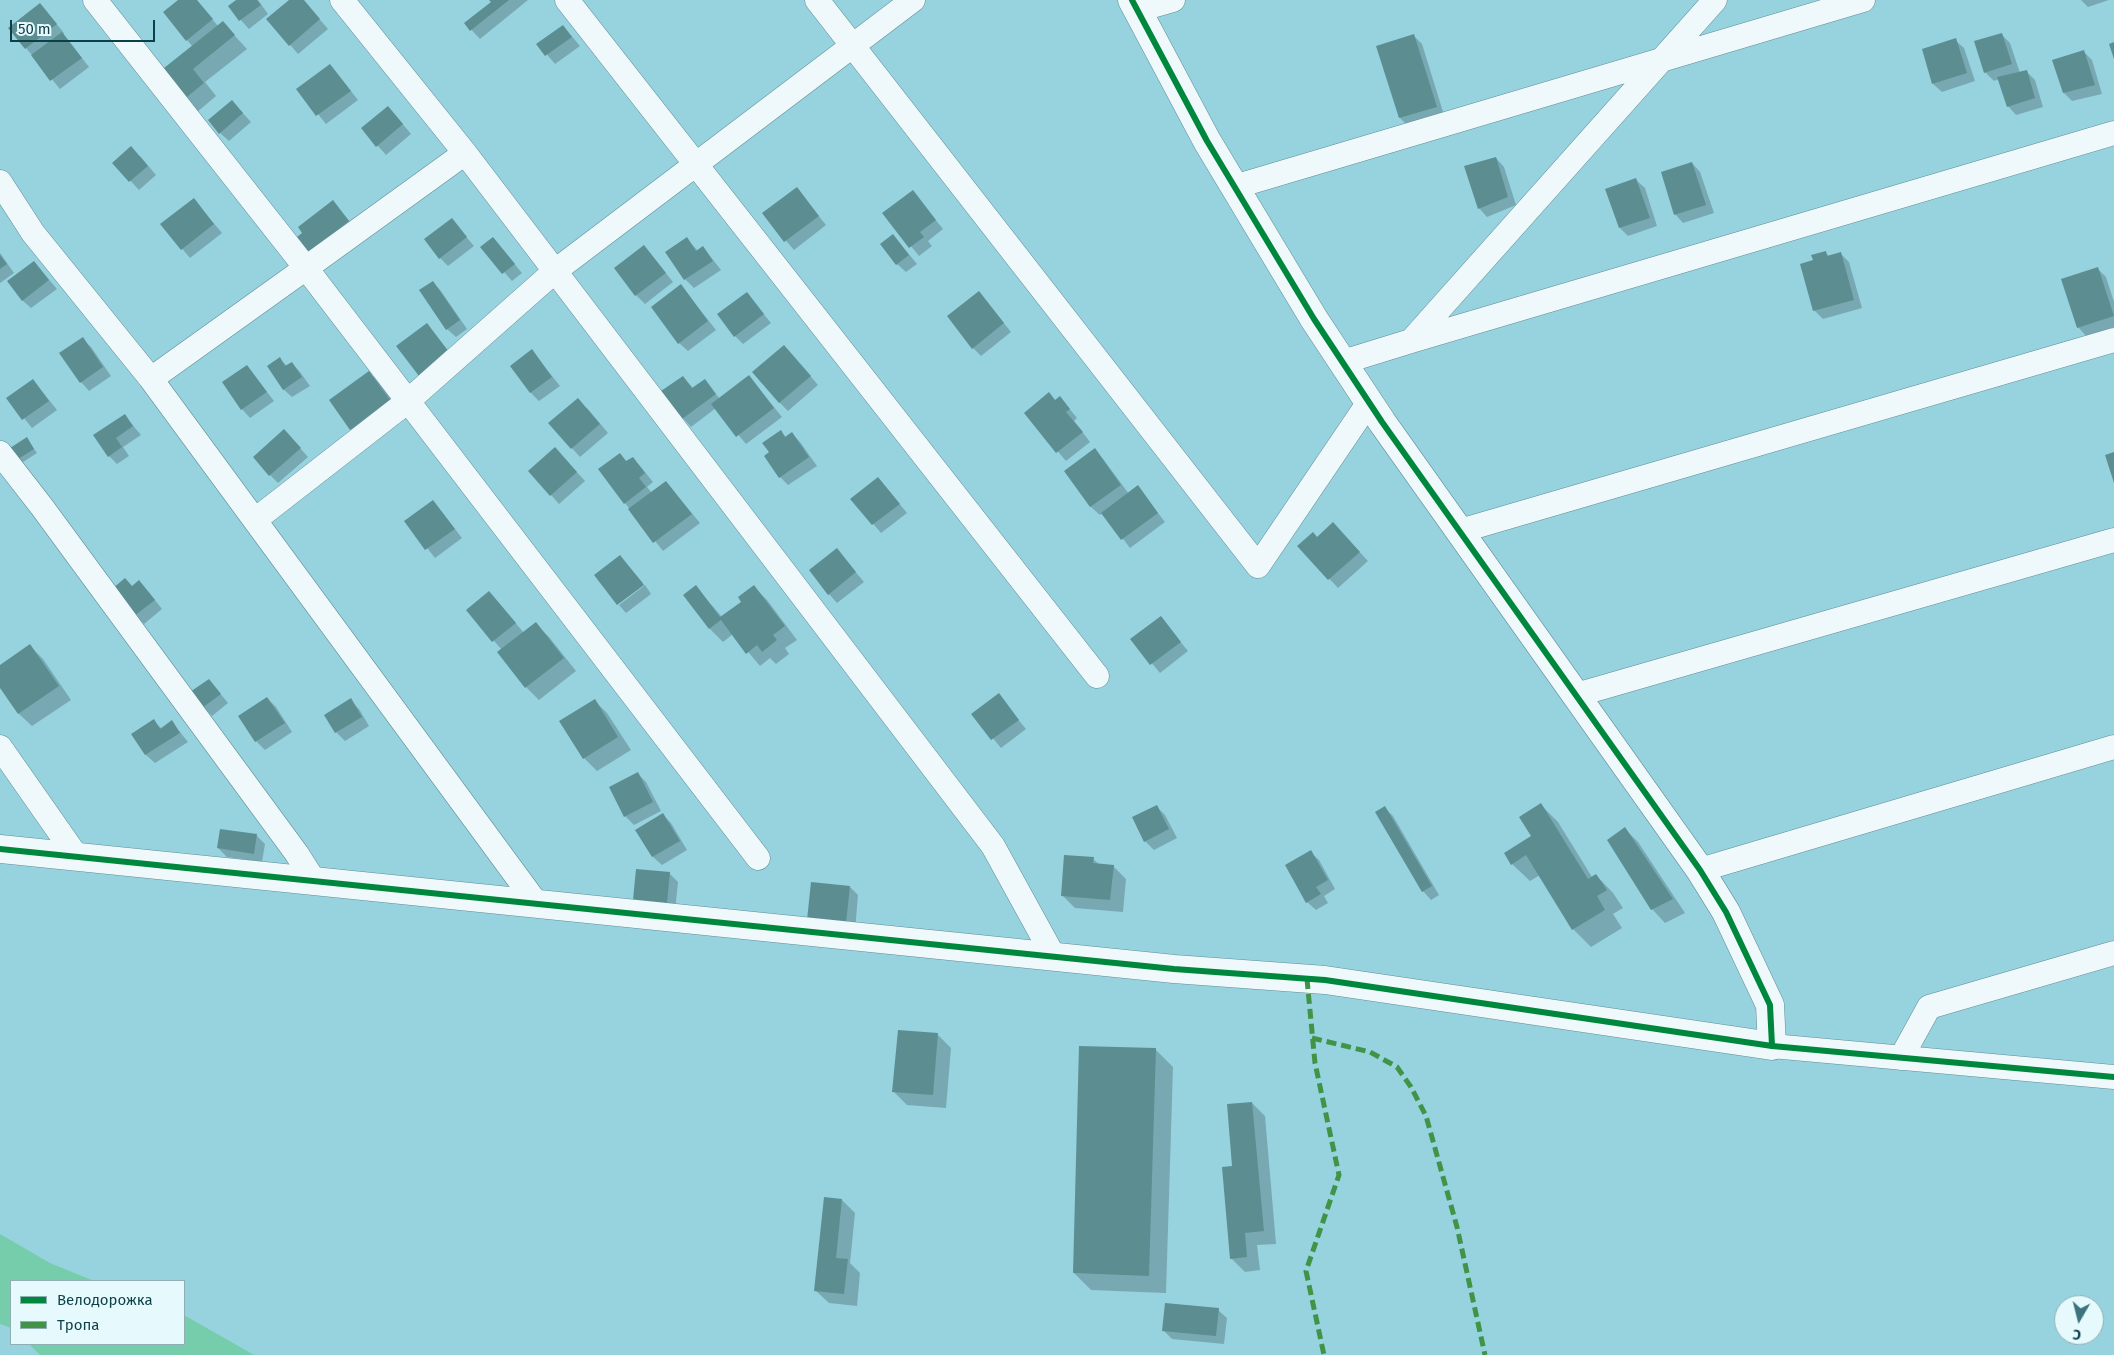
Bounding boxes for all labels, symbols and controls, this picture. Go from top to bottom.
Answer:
scale bar [12,10,158,42]
text: 50 m [18,20,51,38]
legend [10,1280,185,1345]
text: Велодорожка [57,1291,153,1309]
north arrow [2054,1295,2104,1345]
text: Тропа [57,1316,99,1334]
text: С [2072,1325,2082,1343]

